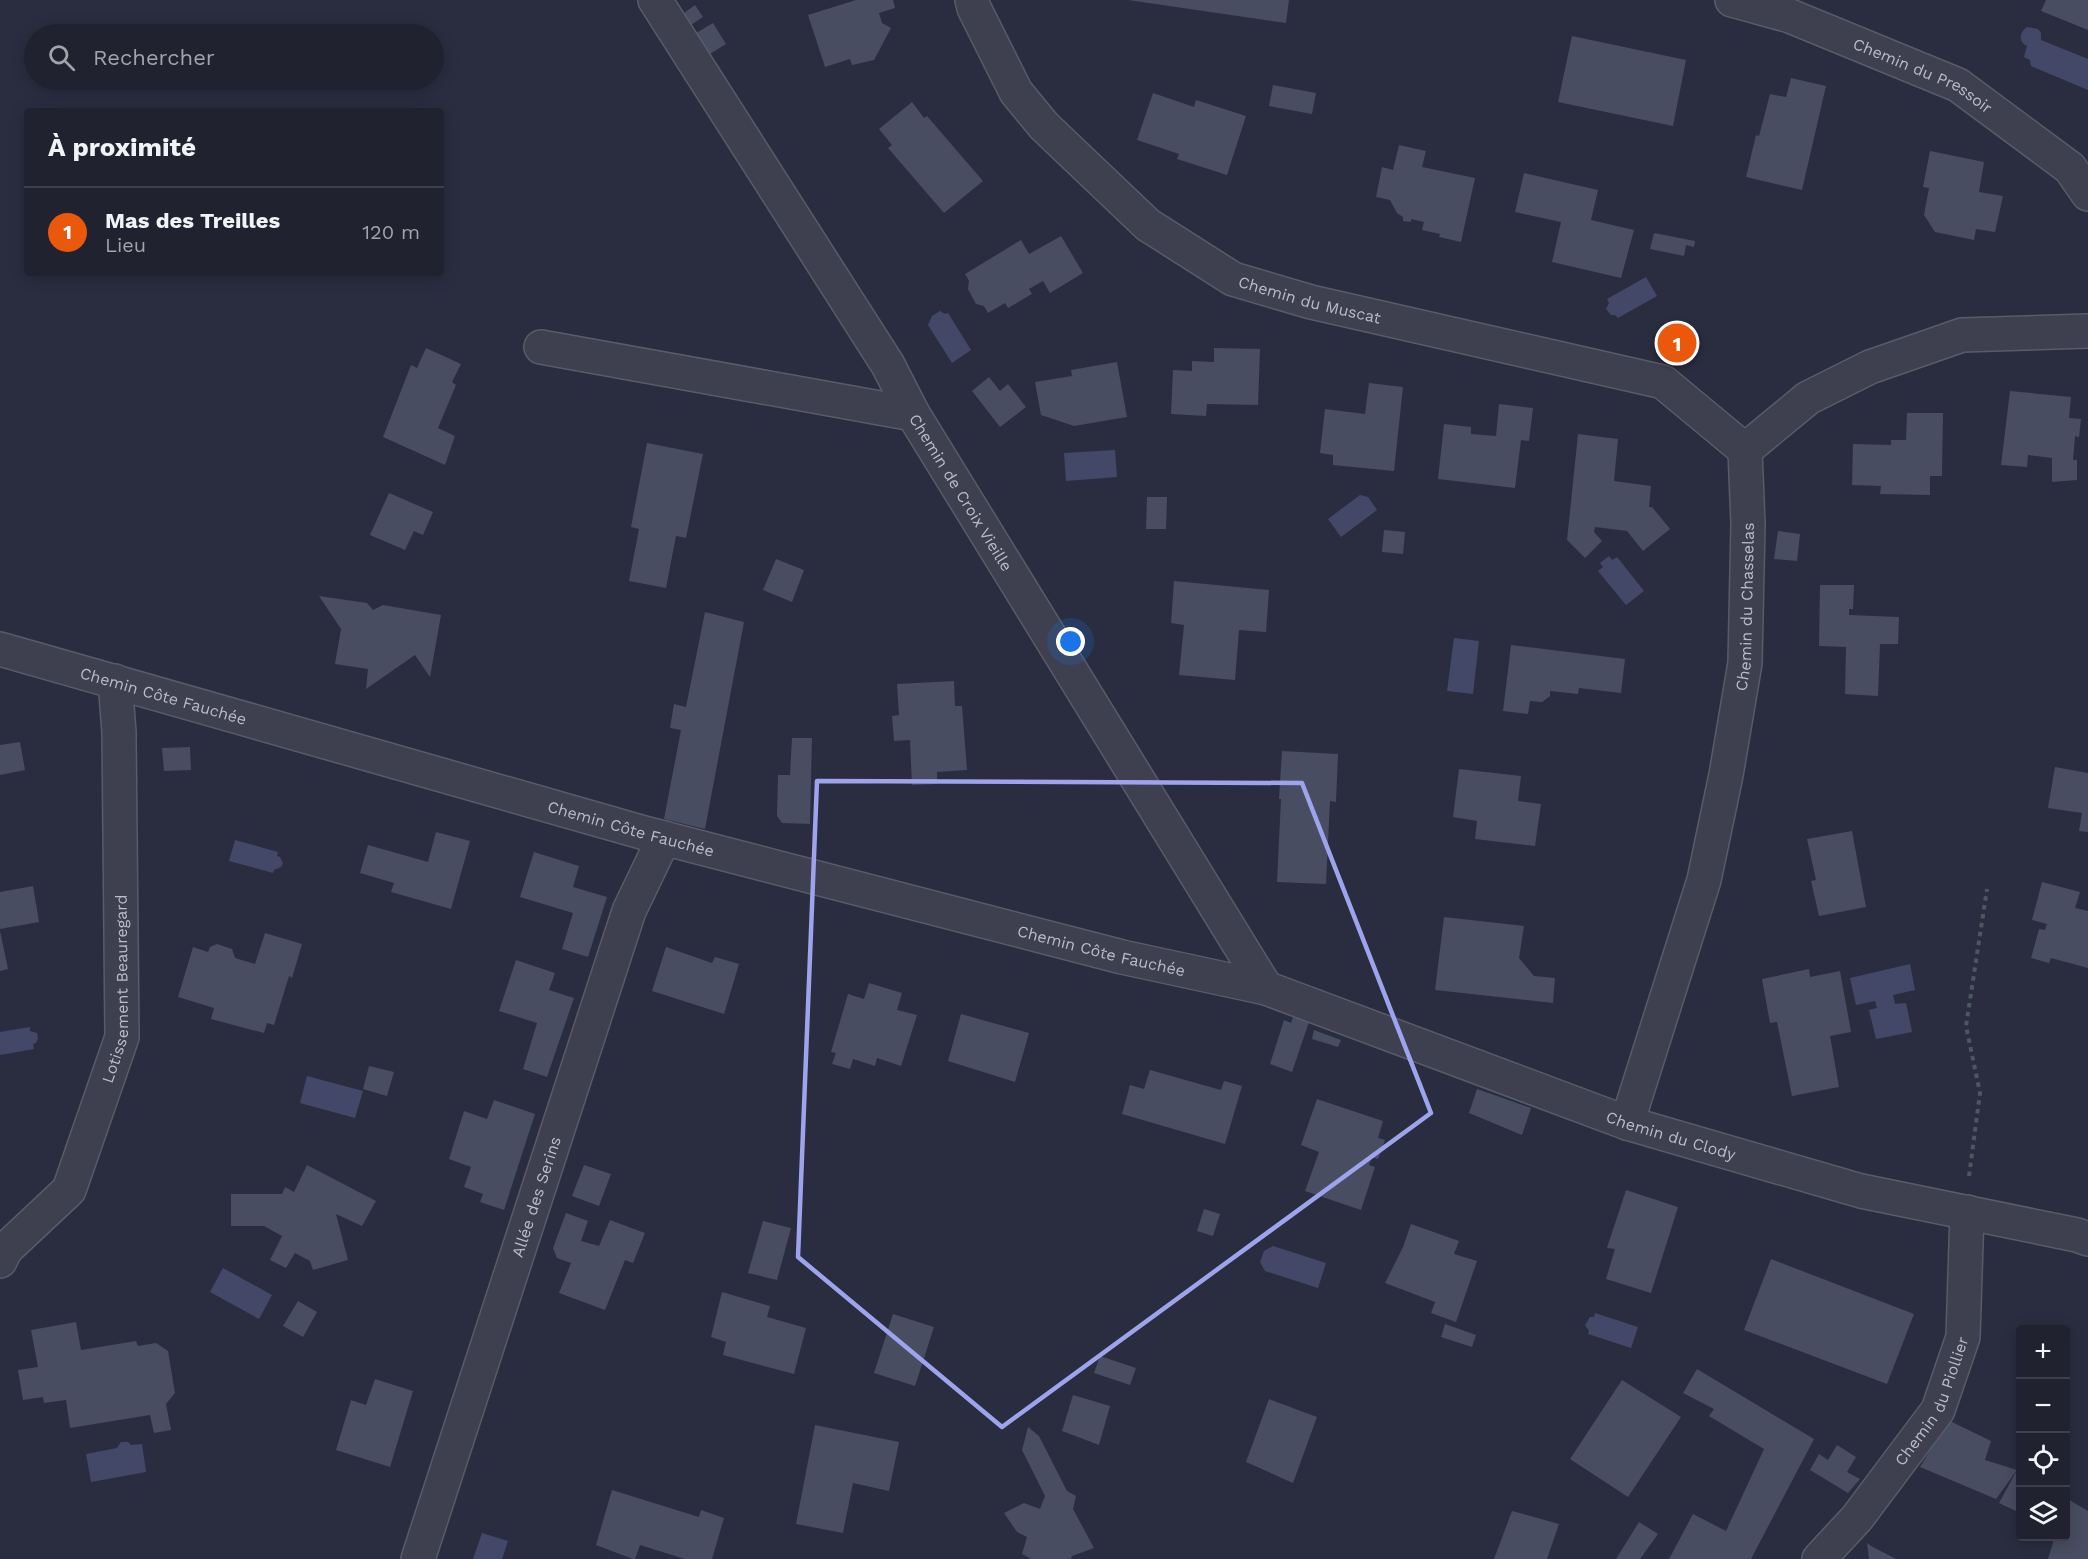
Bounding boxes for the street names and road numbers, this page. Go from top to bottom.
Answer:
street label: Chemin du Pressoir [1851,34,1997,117]
street label: Chemin du Muscat [1236,272,1383,327]
street label: Chemin de Croix Vieille [906,410,1017,574]
street label: Chemin du Chasselas [1731,522,1758,692]
street label: Chemin Côte Fauchée [78,663,249,728]
street label: Chemin Côte Fauchée [545,796,716,860]
street label: Lotissement Beauregard [97,894,132,1085]
street label: Chemin Côte Fauchée [1015,921,1187,980]
street label: Chemin du Clody [1604,1107,1739,1164]
street label: Allée des Serins [507,1134,565,1260]
street label: Chemin du Piollier [1890,1334,1972,1469]

